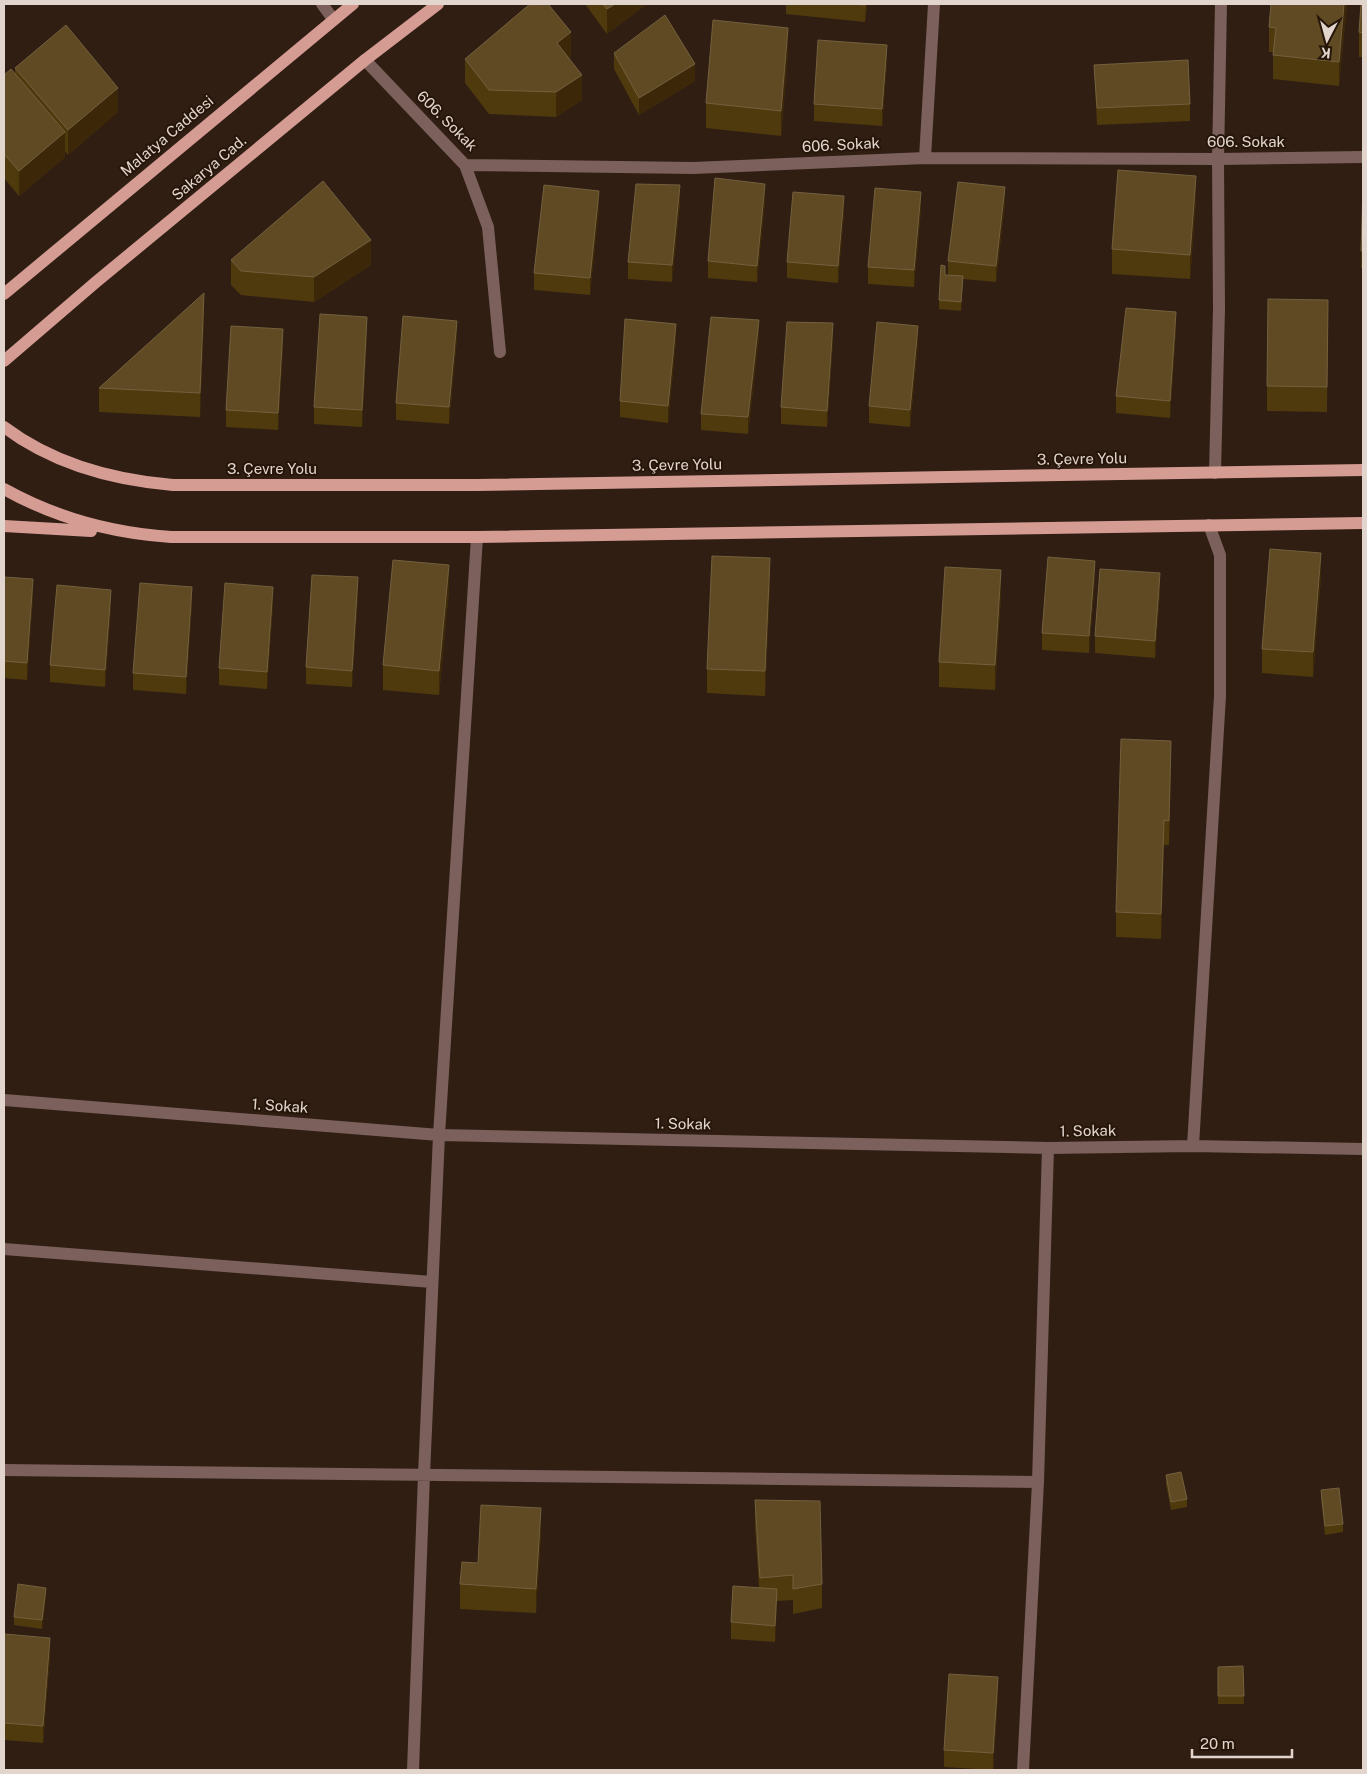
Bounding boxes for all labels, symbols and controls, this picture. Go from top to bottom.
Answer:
north arrow [1302,15,1352,65]
text: K [1320,44,1331,61]
street label: 606. Sokak [414,87,481,154]
street label: Malatya Caddesi [117,92,216,179]
street label: Sakarya Cad. [168,132,249,204]
street label: 606. Sokak [1207,133,1285,150]
street label: 606. Sokak [802,134,880,155]
street label: 3. Çevre Yolu [1037,449,1127,468]
street label: 3. Çevre Yolu [632,455,722,474]
street label: 3. Çevre Yolu [227,460,317,477]
street label: 1. Sokak [251,1095,309,1116]
street label: 1. Sokak [655,1115,711,1132]
street label: 1. Sokak [1060,1122,1116,1139]
scale bar [1192,1726,1292,1758]
text: 20 m [1200,1735,1235,1752]

